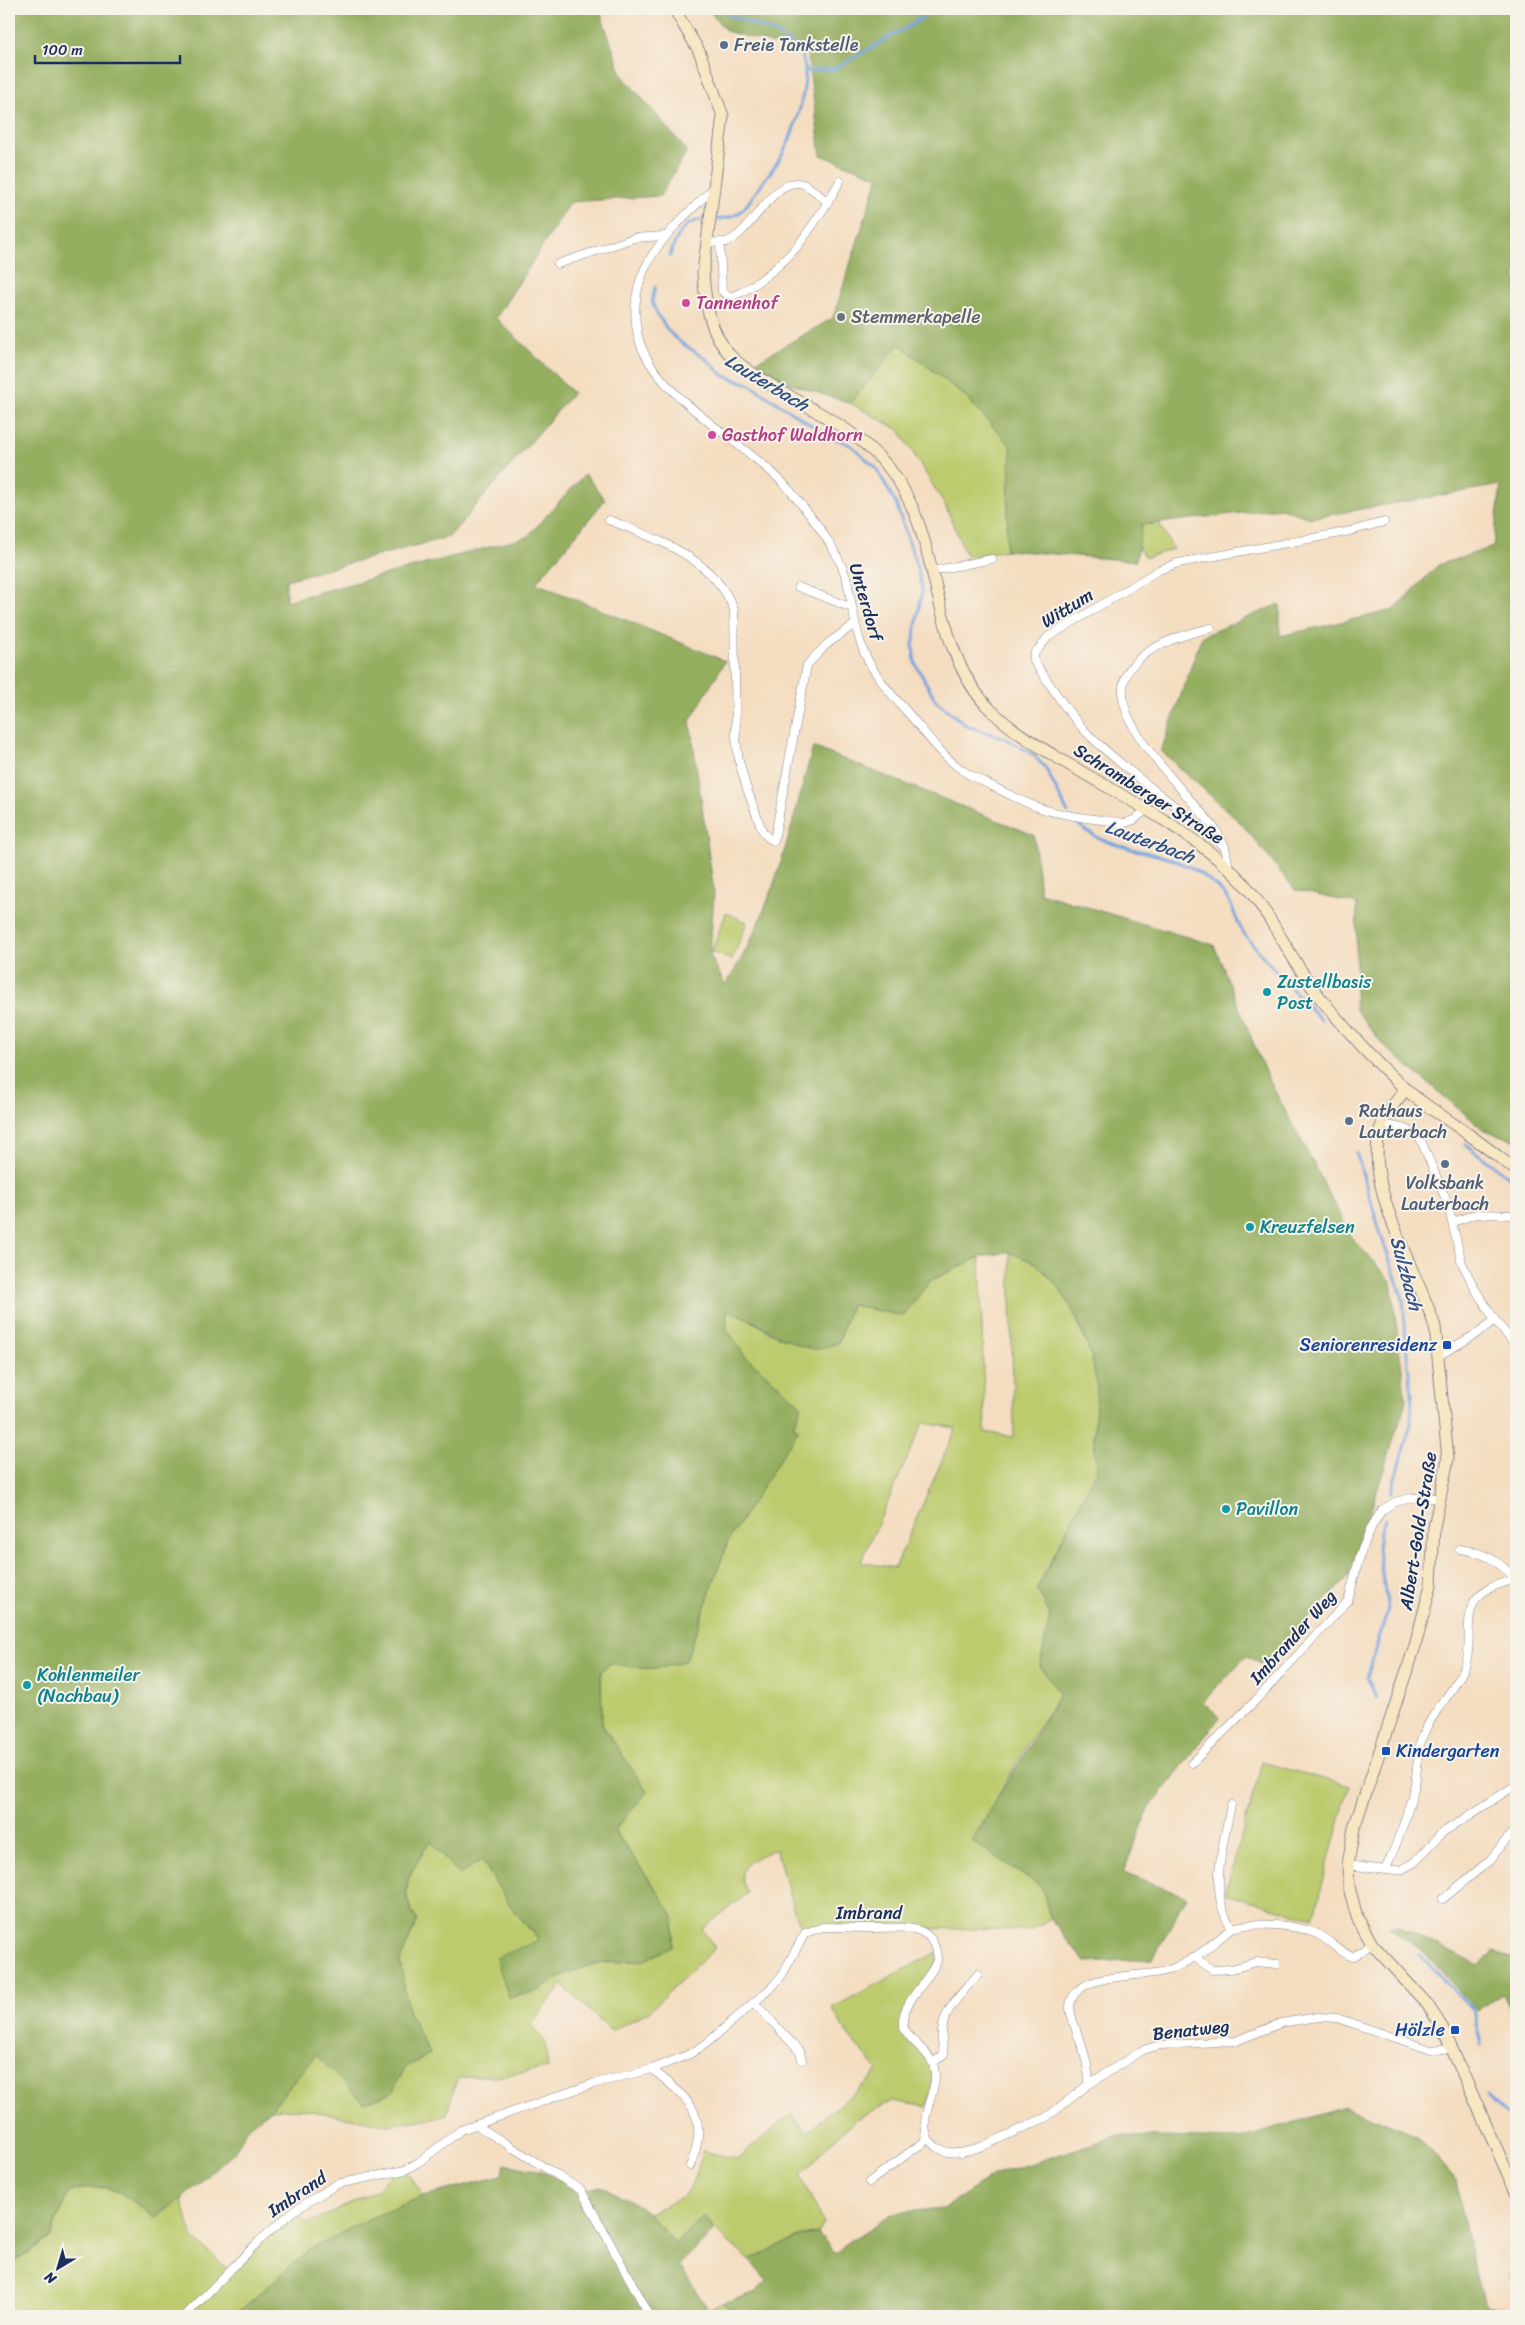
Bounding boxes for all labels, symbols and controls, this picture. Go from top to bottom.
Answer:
place label: Freie Tankstelle [734,29,859,61]
scale bar [35,32,180,64]
text: 100 m [42,37,83,63]
marker: Freie Tankstelle [718,39,730,51]
place label: Tannenhof [696,287,780,319]
marker: Tannenhof [680,297,692,309]
place label: Stemmerkapelle [851,301,981,333]
marker: Stemmerkapelle [835,311,847,323]
water label: Lauterbach [718,344,817,422]
place label: Gasthof Waldhorn [722,419,863,451]
marker: Gasthof Waldhorn [706,429,718,441]
street label: Unterdorf [840,559,893,647]
street label: Wittum [1034,579,1100,637]
street label: Schramberger Straße [1067,735,1231,853]
water label: Lauterbach [1101,810,1201,874]
place label: Zustellbasis Post [1277,966,1372,1019]
marker: Zustellbasis Post [1261,986,1273,998]
place label: Rathaus Lauterbach [1359,1095,1447,1148]
marker: Rathaus Lauterbach [1343,1115,1355,1127]
marker: Volksbank Lauterbach [1439,1158,1451,1170]
place label: Volksbank Lauterbach [1401,1167,1489,1220]
place label: Kreuzfelsen [1260,1211,1355,1243]
marker: Kreuzfelsen [1244,1221,1256,1233]
water label: Sulzbach [1381,1232,1433,1316]
place label: Seniorenresidenz [1300,1329,1437,1361]
marker: Seniorenresidenz [1441,1339,1453,1351]
street label: Albert-Gold-Straße [1390,1449,1446,1613]
place label: Pavillon [1236,1493,1298,1525]
marker: Pavillon [1220,1503,1232,1515]
street label: Imbrander Weg [1241,1582,1345,1693]
place label: Kohlenmeiler (Nachbau) [37,1659,142,1712]
marker: Kohlenmeiler (Nachbau) [21,1679,33,1691]
place label: Kindergarten [1396,1735,1500,1767]
marker: Kindergarten [1380,1745,1392,1757]
street label: Imbrand [835,1897,904,1929]
street label: Benatweg [1151,2010,1231,2050]
place label: Hölzle [1395,2014,1445,2046]
marker: Hölzle [1449,2024,1461,2036]
street label: Imbrand [260,2161,335,2226]
north arrow [32,2242,82,2292]
text: N [39,2265,63,2291]

